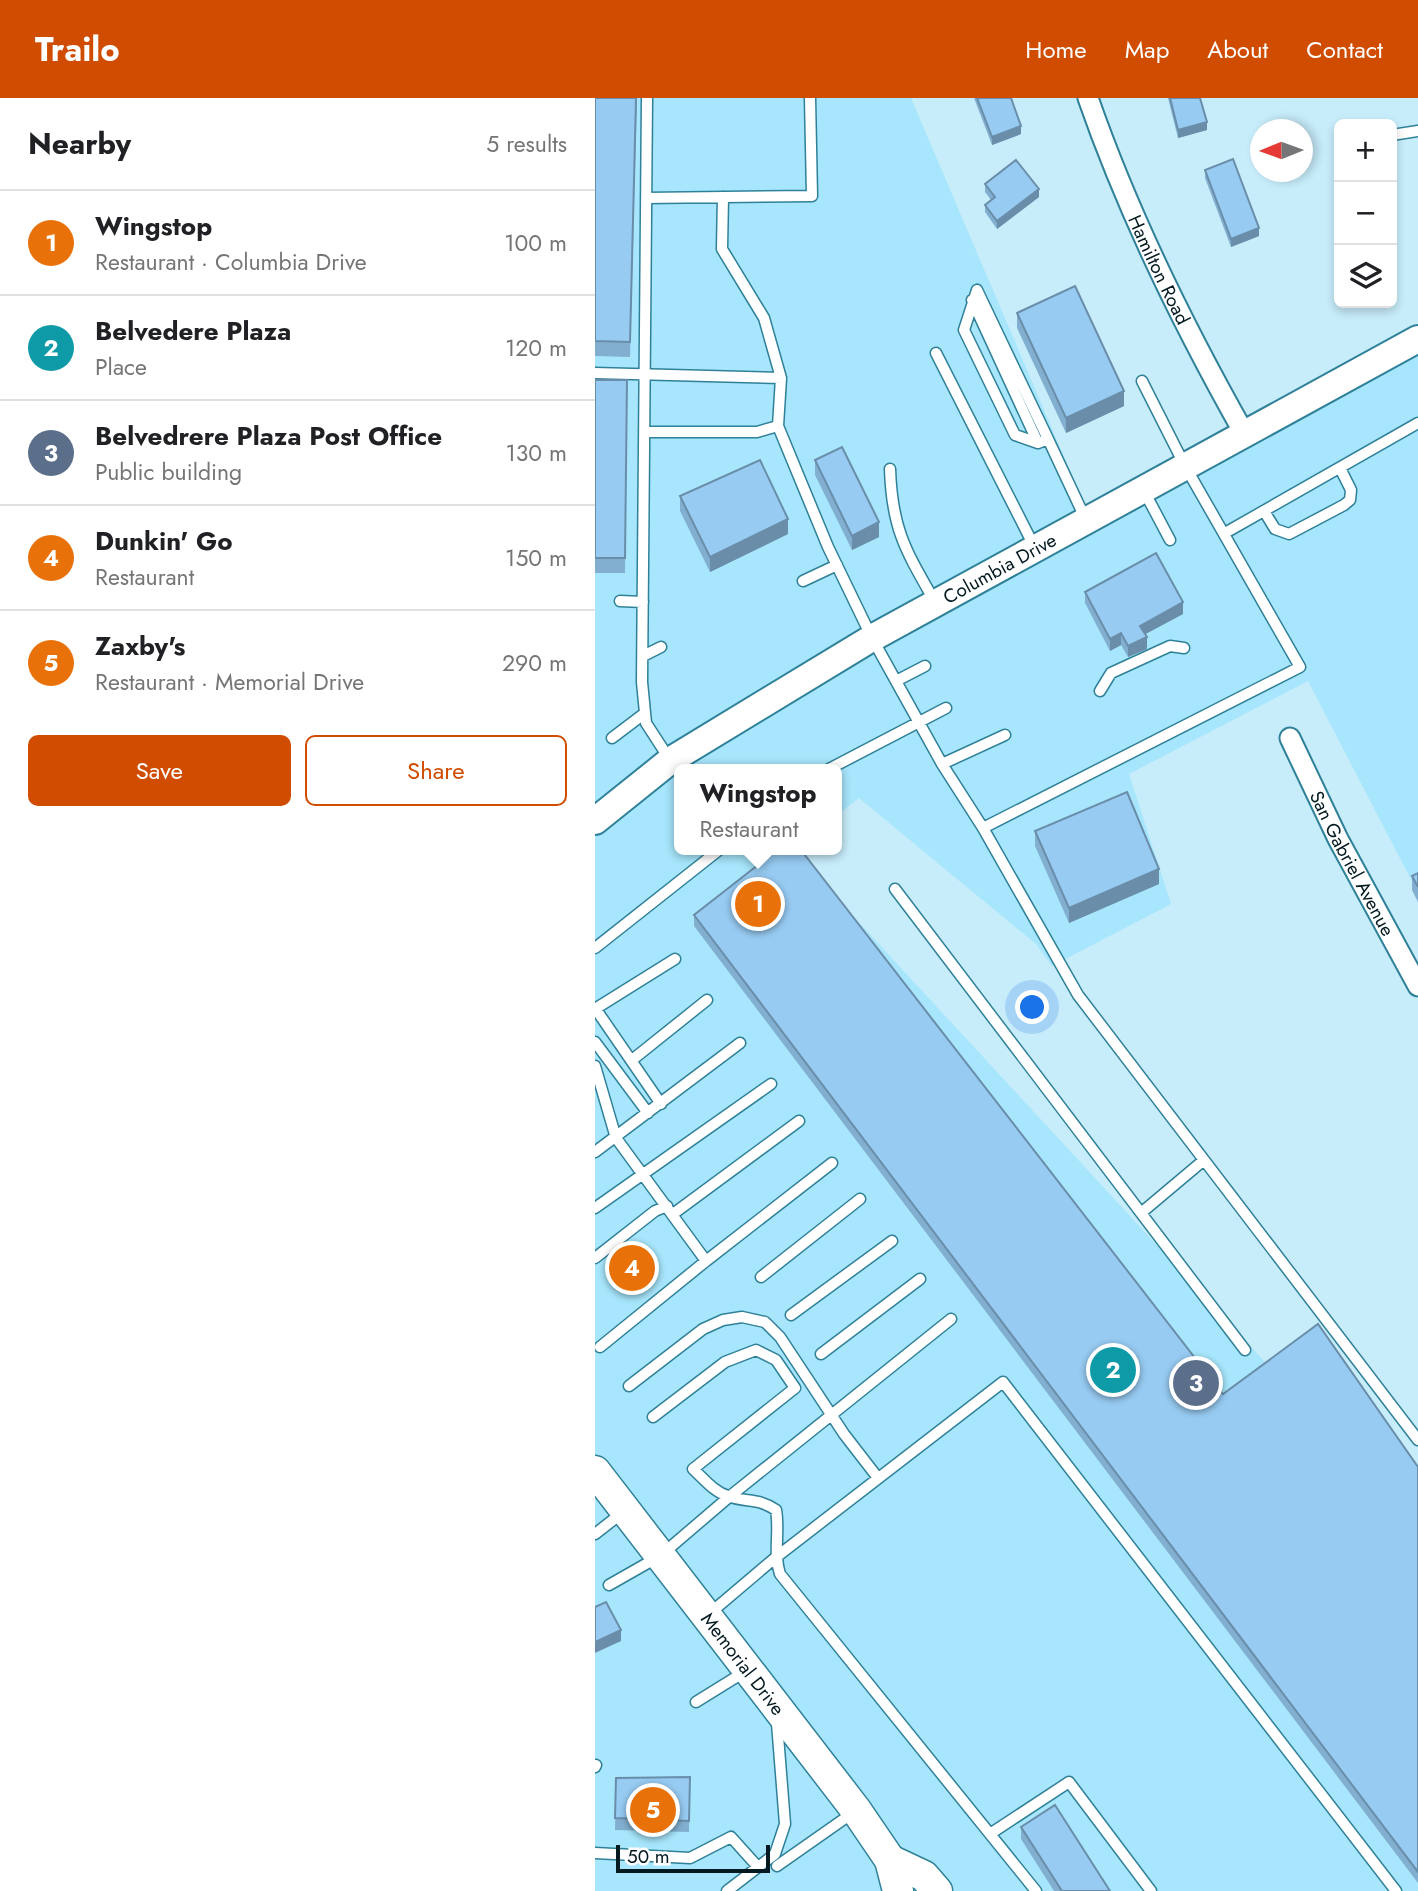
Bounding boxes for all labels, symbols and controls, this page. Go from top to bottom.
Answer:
text: Trailo [35,26,120,73]
text: Home [1025,32,1087,67]
text: Map [1125,32,1169,67]
text: About [1207,32,1268,67]
text: Contact [1306,32,1383,67]
north arrow [1250,119,1313,182]
map controls [1334,119,1397,308]
button: + [1334,119,1397,182]
text: Nearby [28,122,131,165]
text: 5 results [486,127,567,161]
button: − [1334,182,1397,245]
text: Wingstop [95,207,212,245]
street label: Hamilton Road [1121,211,1197,329]
text: 1 [45,226,57,260]
text: 100 m [504,226,567,260]
text: Restaurant · Columbia Drive [95,245,367,279]
button: layers [1334,245,1397,308]
text: Belvedere Plaza [95,312,291,350]
text: 2 [43,331,59,365]
text: 120 m [505,331,567,365]
text: Place [95,350,147,384]
text: Belvedrere Plaza Post Office [95,417,442,455]
text: 3 [44,436,58,470]
text: 130 m [505,436,567,470]
text: Public building [95,455,242,489]
text: Dunkin' Go [95,522,233,560]
street label: Columbia Drive [938,527,1061,611]
text: 4 [43,541,59,575]
text: 150 m [505,541,567,575]
text: Restaurant [95,560,194,594]
text: Zaxby's [95,627,185,665]
text: 5 [44,646,58,680]
text: 290 m [502,646,567,680]
text: Restaurant · Memorial Drive [95,665,364,699]
button: Save [28,735,291,806]
button: Share [305,735,567,806]
popup [674,764,842,855]
text: Wingstop [699,774,817,812]
street label: San Gabriel Avenue [1303,786,1401,941]
text: Restaurant [699,812,799,846]
pin: 1 [735,878,781,930]
your location [1015,990,1049,1024]
pin: 4 [609,1242,655,1294]
pin: 2 [1090,1344,1136,1396]
pin: 3 [1173,1357,1219,1409]
street label: Memorial Drive [695,1607,791,1721]
pin: 5 [630,1784,676,1836]
scale bar [616,1842,770,1874]
text: 50 m [627,1843,670,1870]

